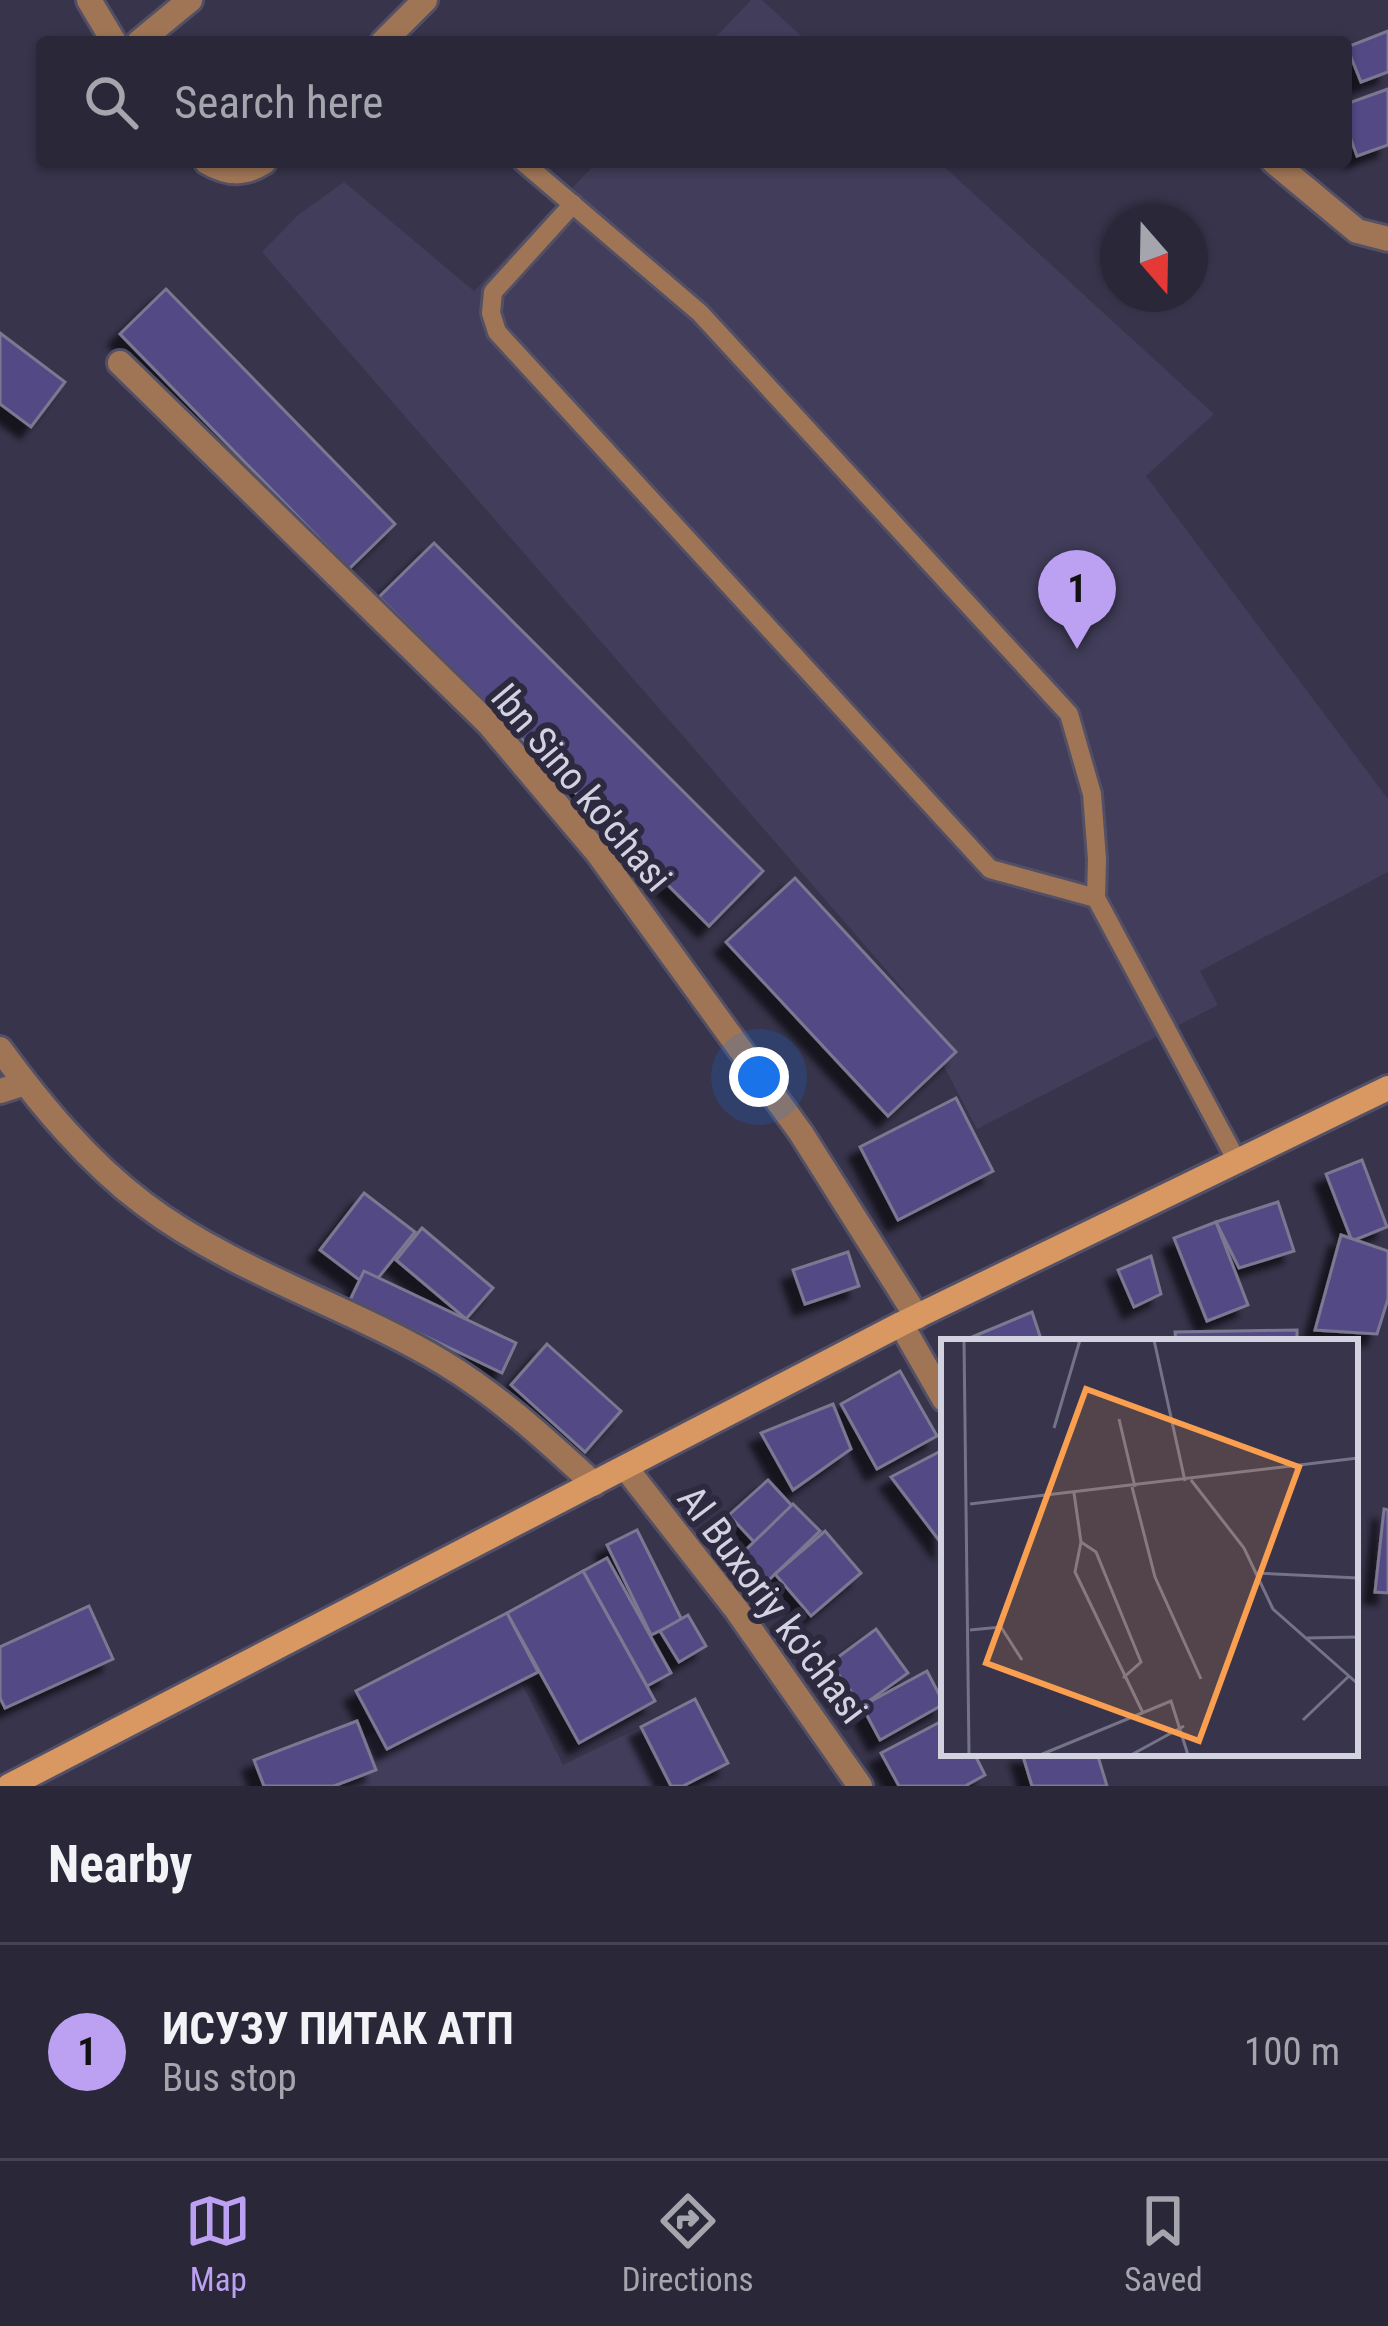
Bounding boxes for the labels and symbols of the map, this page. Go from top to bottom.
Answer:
north arrow [1100,204,1208,312]
pin: 1 [1038,550,1116,649]
street label: Ibn Sino ko'chasi [481,675,681,900]
your location [729,1047,789,1107]
inset map [941,1339,1358,1756]
street label: Al Buxoriy ko'chasi [668,1477,876,1732]

